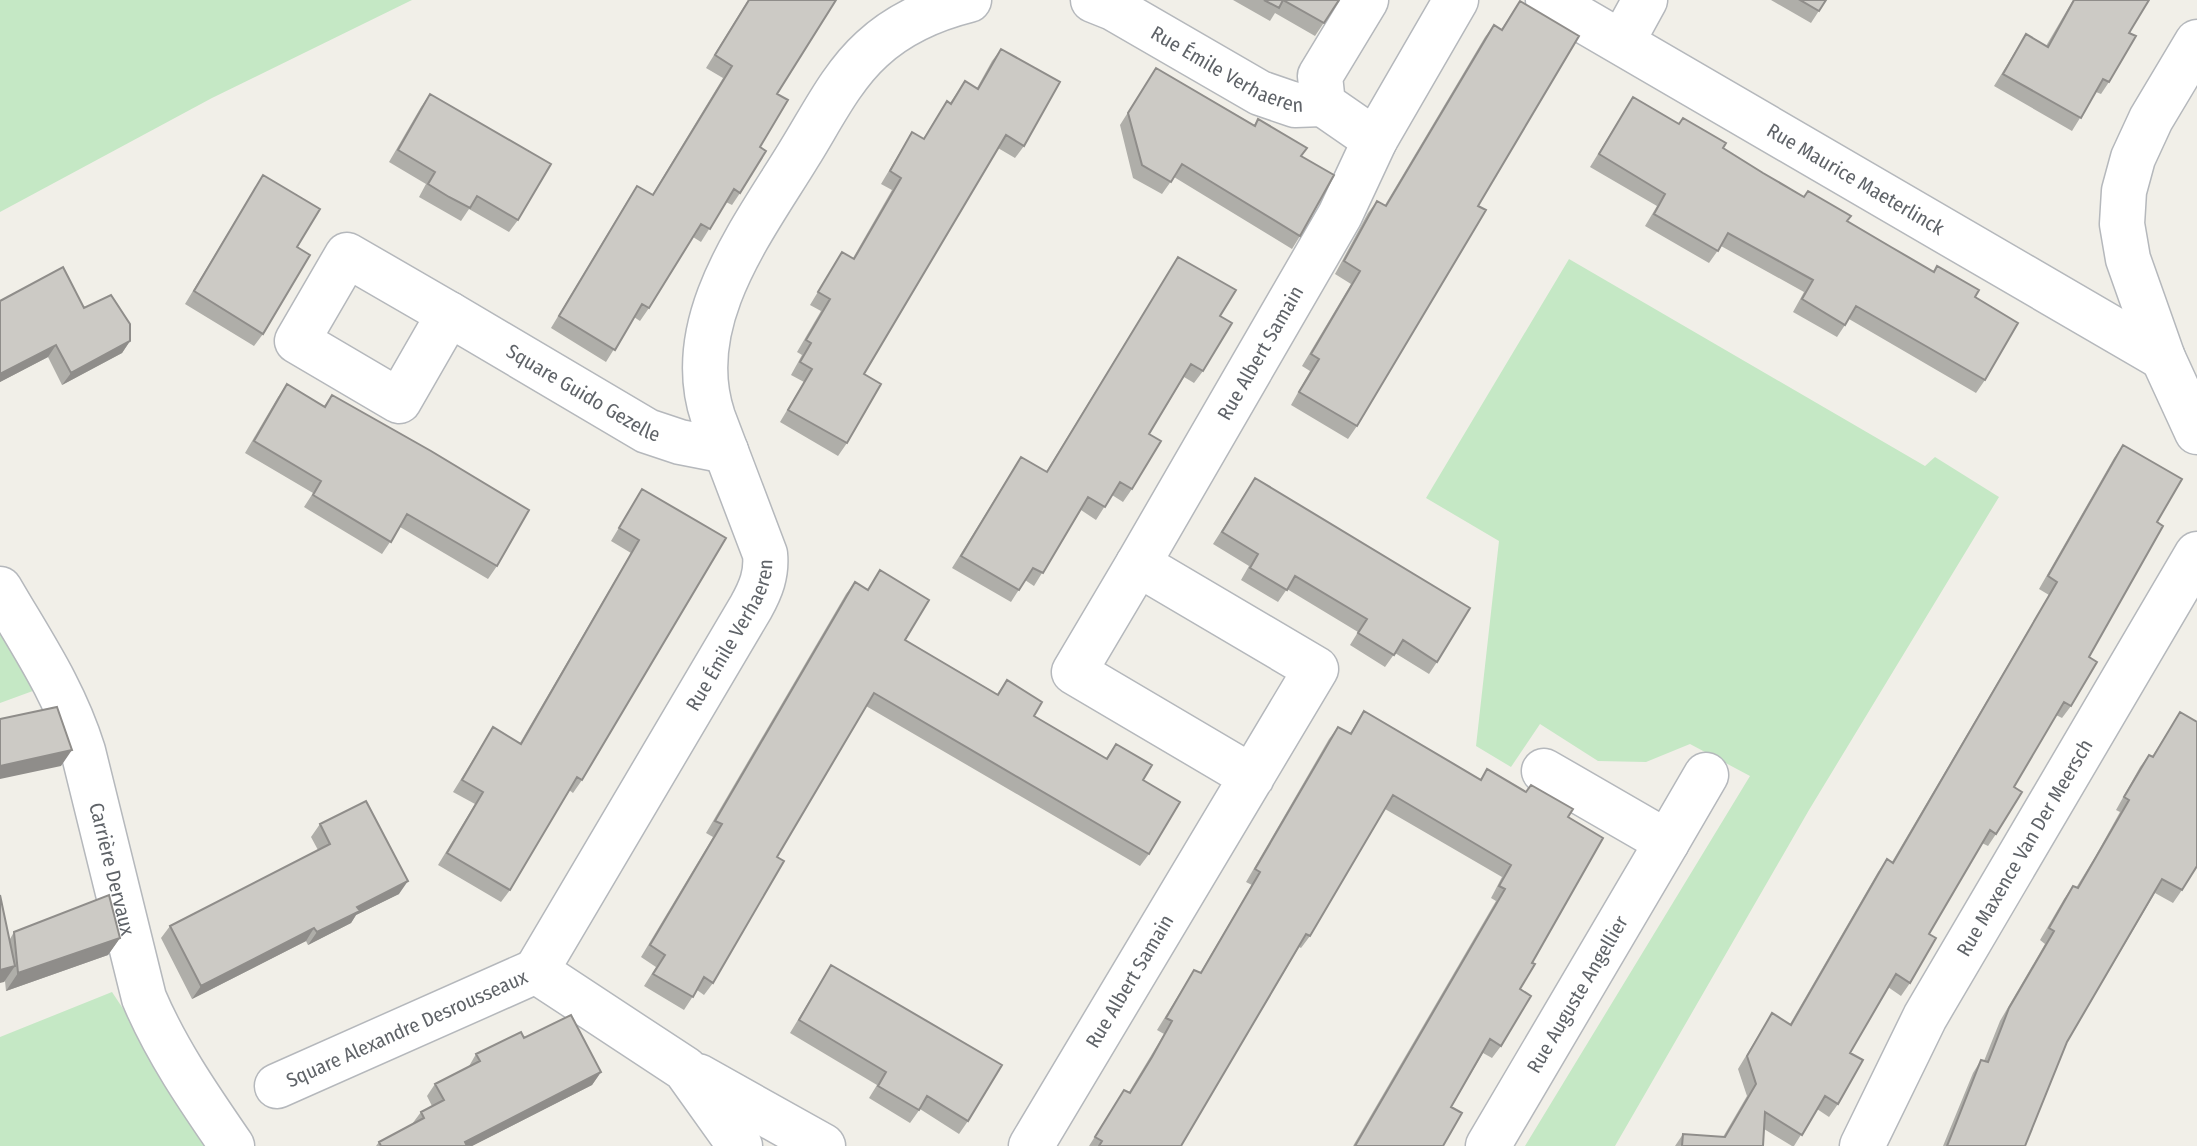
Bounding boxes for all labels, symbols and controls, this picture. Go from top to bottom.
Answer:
street label: Rue Émile Verhaeren [1147,21,1304,117]
street label: Rue Maurice Maeterlinck [1763,118,1949,240]
street label: Rue Albert Samain [1212,281,1308,424]
street label: Square Guido Gezelle [502,339,663,447]
street label: Rue Émile Verhaeren [681,559,778,715]
street label: Rue Maxence Van Der Meersch [1951,735,2098,961]
street label: Carrière Dervaux [84,800,140,938]
street label: Rue Albert Samain [1080,910,1179,1052]
street label: Rue Auguste Angellier [1522,911,1633,1077]
street label: Square Alexandre Desrousseaux [283,964,531,1092]

